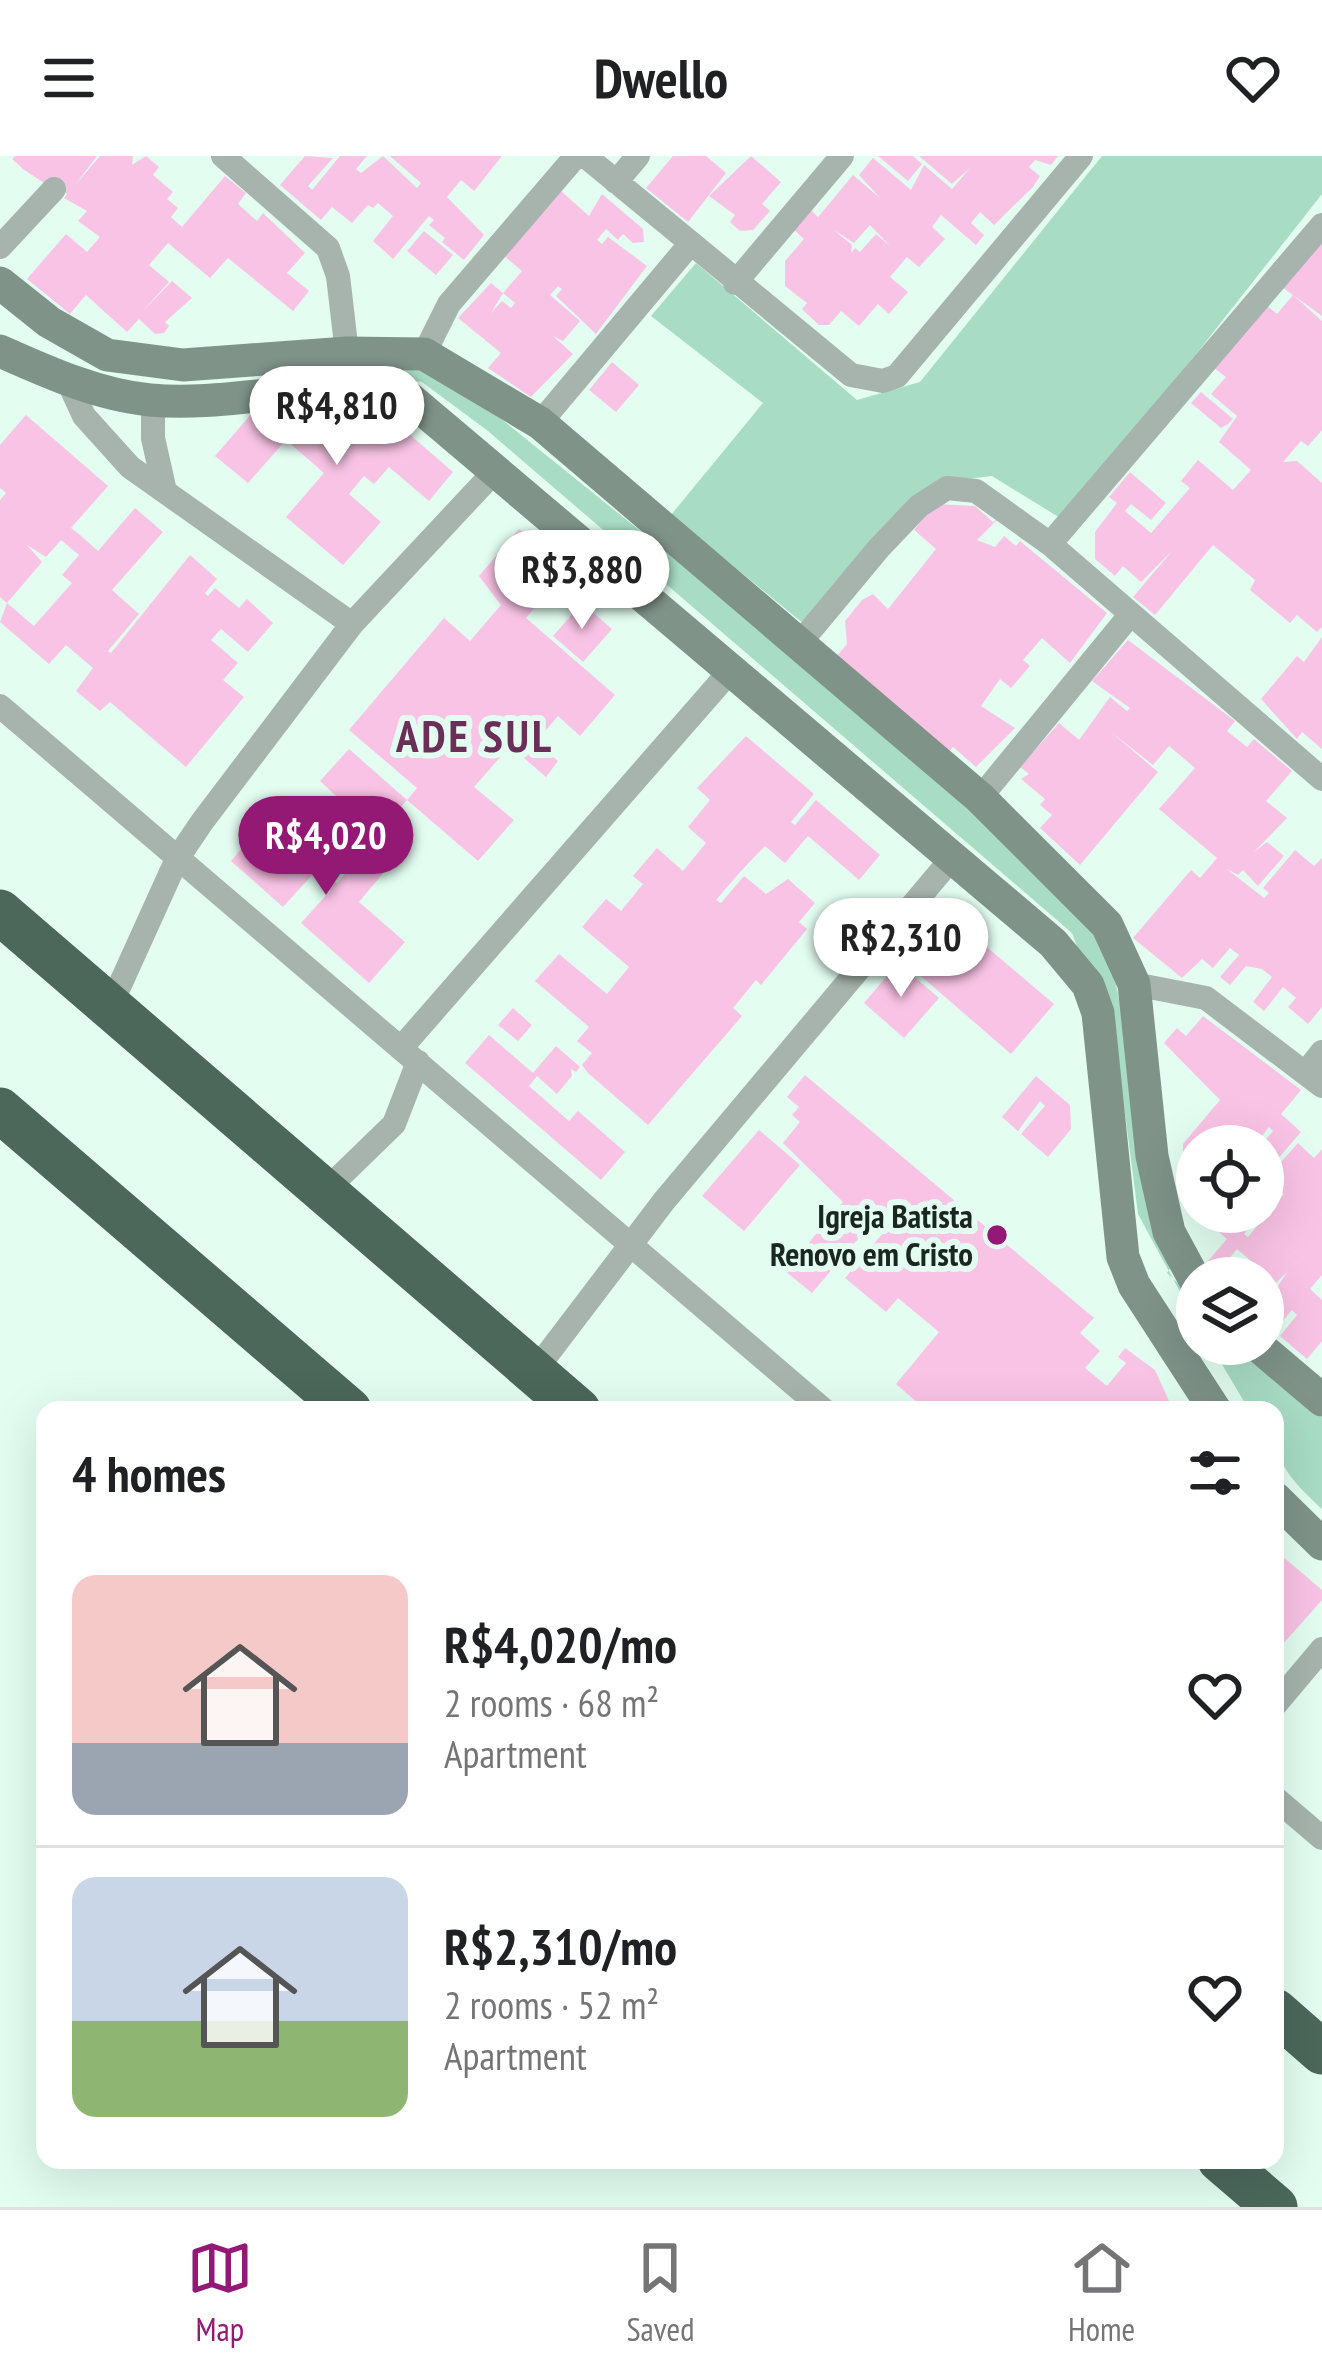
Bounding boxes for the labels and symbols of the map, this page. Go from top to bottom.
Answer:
pin: R$4,810 [226,366,448,468]
pin: R$3,880 [471,530,693,632]
district label: ADE SUL [395,706,554,764]
pin: R$4,020 [215,796,437,898]
pin: R$2,310 [790,898,1012,1000]
place label: Igreja Batista Renovo em Cristo [770,1194,973,1275]
marker: Igreja Batista Renovo em Cristo [984,1222,1010,1248]

